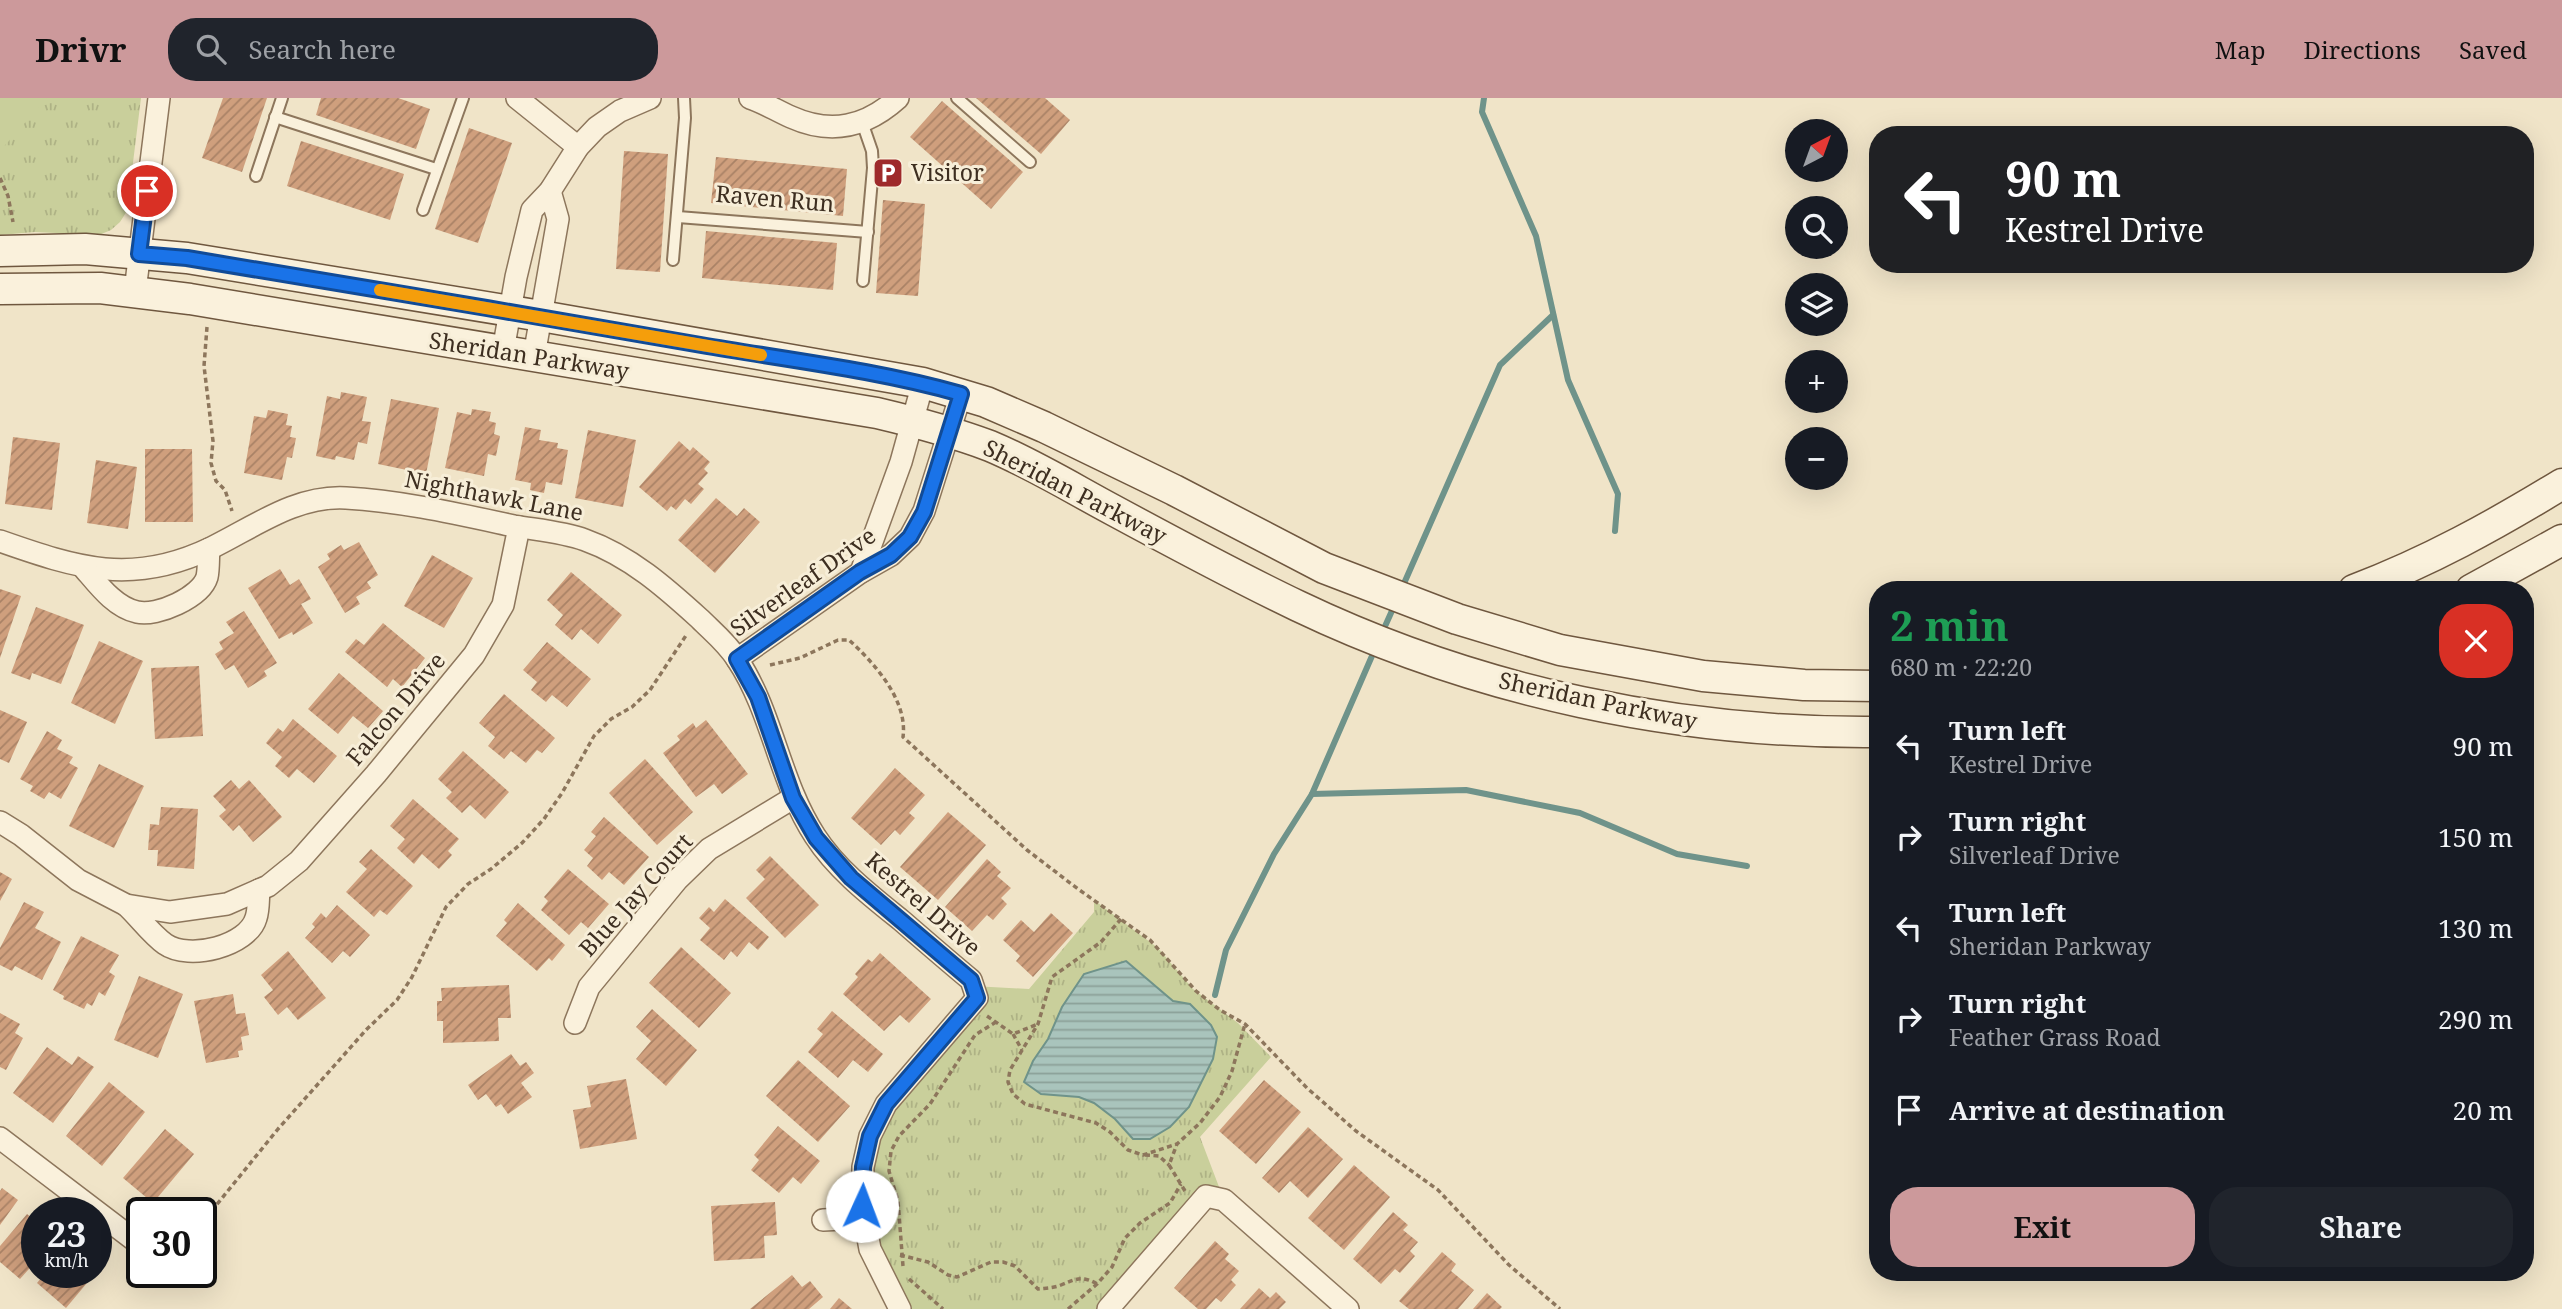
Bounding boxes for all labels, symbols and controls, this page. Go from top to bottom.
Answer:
search box [168,18,658,81]
text: Drivr [35,27,126,72]
icon: search [192,30,230,68]
text: Search here [248,31,396,67]
text: Map [2215,33,2266,66]
text: Directions [2304,33,2421,66]
text: Saved [2459,33,2527,66]
north arrow [1785,119,1848,182]
map controls [1785,119,1848,490]
text: 90 m [2005,145,2121,211]
icon: left [1890,154,1981,245]
parking icon: Visitor [871,156,905,190]
place label: Visitor [911,156,984,188]
pin [117,161,177,221]
icon: arrive [128,172,166,210]
street label: Raven Run [714,177,836,219]
button: search [1785,196,1848,259]
text: Kestrel Drive [2005,208,2204,251]
button: layers [1785,273,1848,336]
street label: Sheridan Parkway [427,323,631,387]
button: + [1785,350,1848,413]
button: − [1785,427,1848,490]
street label: Sheridan Parkway [978,431,1173,551]
street label: Nighthawk Lane [402,462,586,528]
street label: Silverleaf Drive [723,519,882,643]
text: 2 min [1890,596,2009,653]
button: close [2439,604,2513,678]
street label: Falcon Drive [338,645,452,772]
text: 680 m · 22:20 [1890,651,2032,683]
street label: Sheridan Parkway [1496,663,1700,737]
text: Turn left [1949,712,2066,748]
icon: left [1890,727,1928,765]
text: 90 m [2453,728,2513,764]
text: Kestrel Drive [1949,748,2092,780]
text: Turn right [1949,803,2086,839]
icon: right [1890,818,1928,856]
text: 150 m [2438,819,2513,855]
street label: Blue Jay Court [571,826,699,963]
text: Silverleaf Drive [1949,839,2120,871]
street label: Kestrel Drive [859,844,988,962]
text: Turn left [1949,894,2066,930]
icon: left [1890,909,1928,947]
text: 130 m [2438,910,2513,946]
text: Sheridan Parkway [1949,930,2151,962]
text: Turn right [1949,985,2086,1021]
icon: right [1890,1000,1928,1038]
text: 290 m [2438,1001,2513,1037]
text: Feather Grass Road [1949,1021,2161,1053]
icon: arrive [1890,1091,1928,1129]
text: Arrive at destination [1949,1092,2225,1128]
text: 20 m [2453,1092,2513,1128]
position arrow [825,1169,899,1243]
button: Exit [1890,1187,2195,1267]
button: Share [2209,1187,2513,1267]
speed limit sign: 30 [126,1197,217,1288]
text: 23 [47,1210,86,1257]
text: km/h [44,1248,89,1272]

